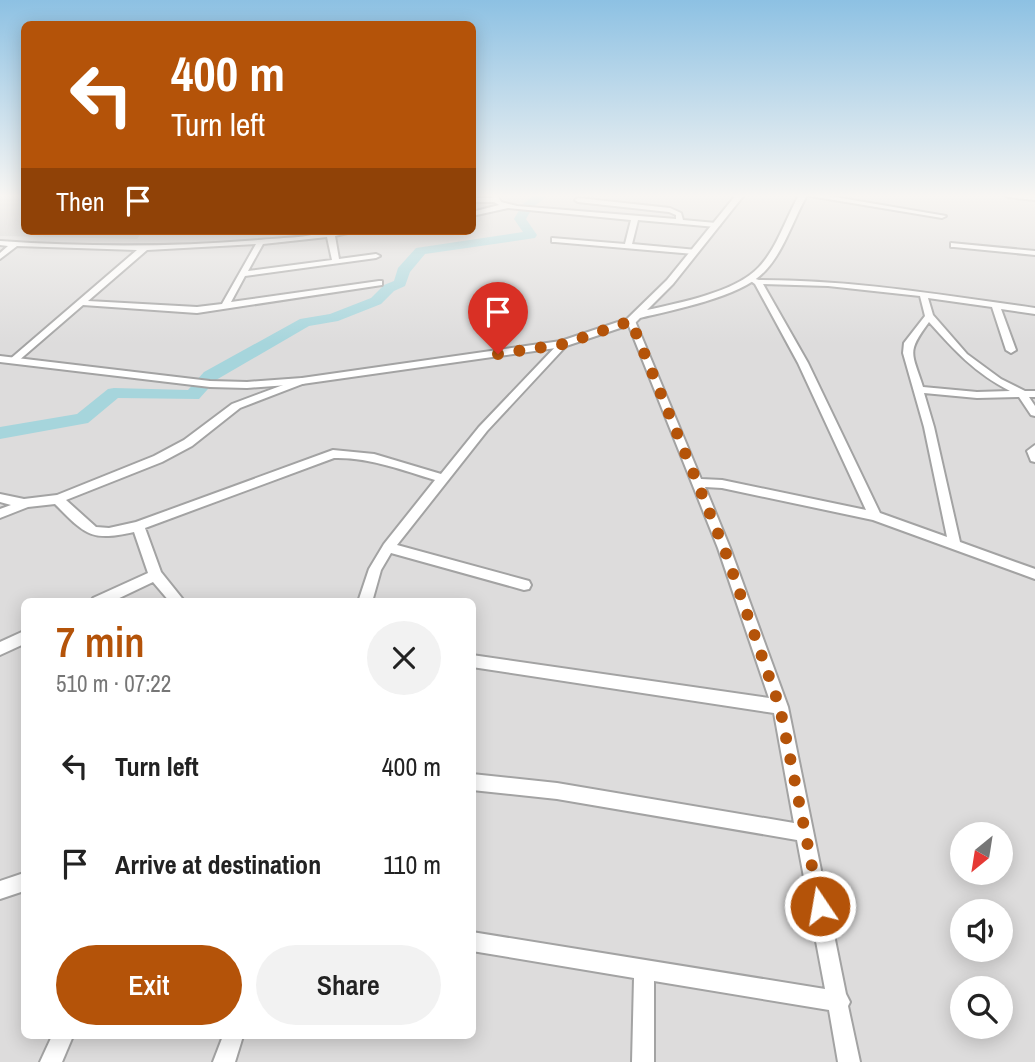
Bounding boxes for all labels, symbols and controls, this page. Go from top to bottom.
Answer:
text: 400 m [171,40,285,106]
icon: left [56,49,147,140]
text: Turn left [171,103,265,146]
icon: arrive [119,182,157,220]
text: Then [56,184,105,219]
pin [468,282,528,354]
icon: arrive [479,293,517,331]
text: 7 min [56,614,145,670]
button: close [367,621,441,695]
text: 510 m · 07:22 [56,668,171,699]
icon: left [56,747,94,785]
text: Turn left [115,749,199,784]
text: 400 m [382,749,441,784]
north arrow [950,822,1013,886]
map controls [950,822,1013,1039]
icon: arrive [56,845,94,883]
text: Arrive at destination [115,847,321,882]
text: 110 m [383,847,441,882]
position arrow [783,869,857,943]
button: sound [950,899,1013,962]
button: Exit [56,945,242,1025]
button: Share [256,945,441,1025]
button: search [950,976,1013,1039]

